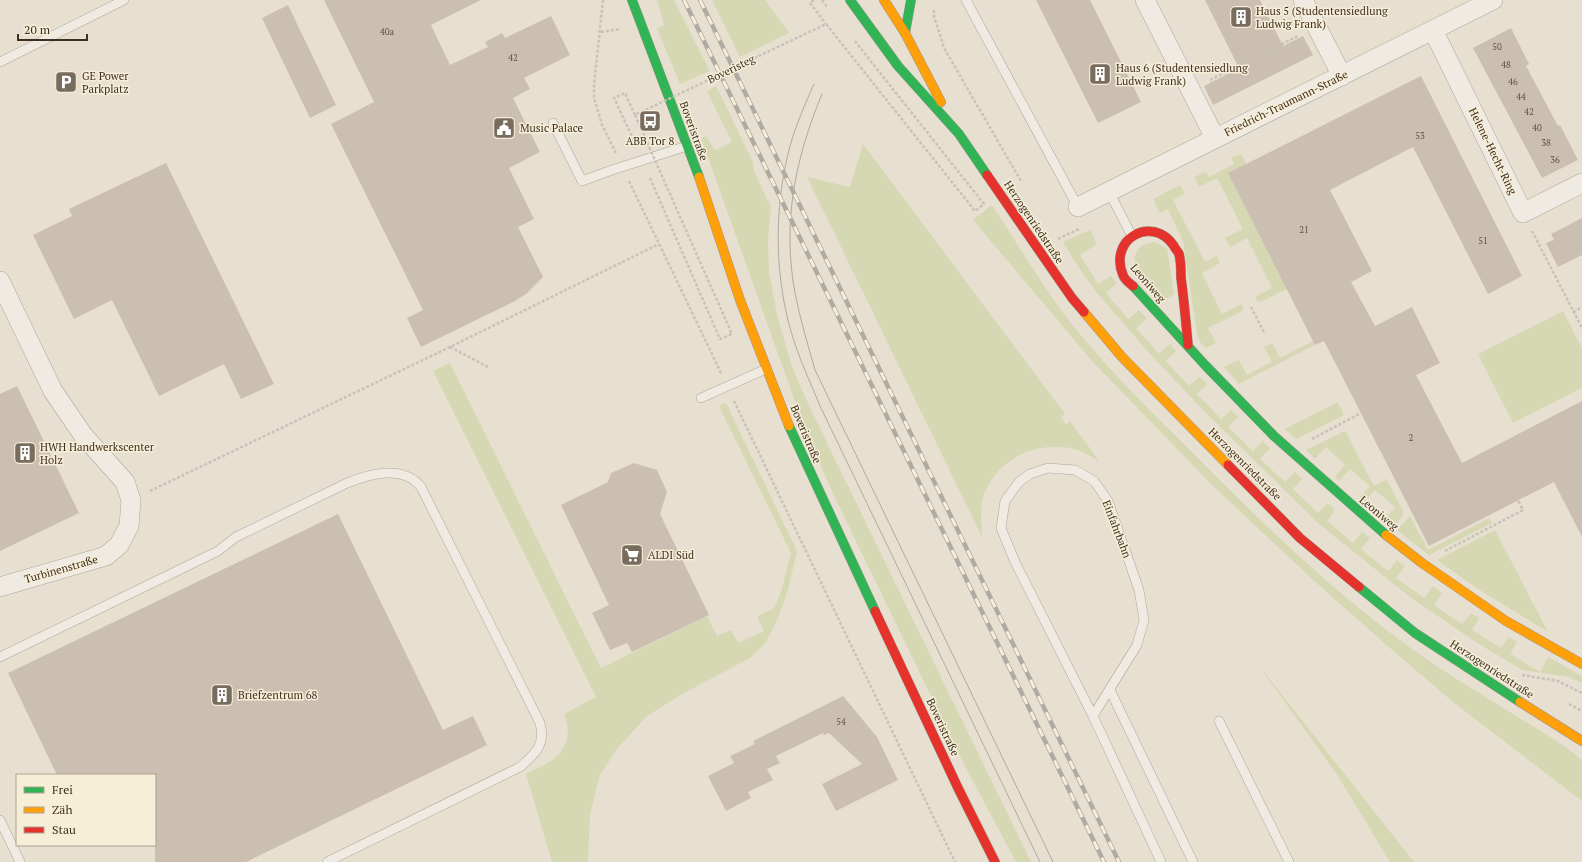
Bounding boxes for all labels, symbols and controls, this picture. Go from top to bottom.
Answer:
building icon: Haus 5 (Studentensiedlung Ludwig Frank) [1228,4,1254,30]
place label: Haus 5 (Studentensiedlung Ludwig Frank) [1256,4,1388,31]
scale bar [18,16,87,42]
text: 20 m [24,22,51,37]
house number: 40a [380,26,395,38]
house number: 50 [1492,41,1502,53]
street label: Boveristeg [705,51,757,87]
house number: 42 [508,52,518,64]
house number: 48 [1501,59,1511,71]
building icon: Haus 6 (Studentensiedlung Ludwig Frank) [1087,61,1113,87]
place label: Haus 6 (Studentensiedlung Ludwig Frank) [1116,61,1248,88]
street label: Friedrich-Traumann-Straße [1222,67,1351,139]
parking icon: GE Power Parkplatz [53,69,79,95]
place label: GE Power Parkplatz [82,69,129,96]
house number: 46 [1508,76,1518,88]
house number: 44 [1516,91,1526,103]
street label: Boveristraße [677,99,711,163]
street label: Helene-Hecht-Ring [1466,105,1520,197]
house number: 42 [1524,106,1534,118]
bus stop icon: ABB Tor 8 [637,108,663,134]
public building icon: Music Palace [491,115,517,141]
place label: Music Palace [520,121,584,135]
house number: 40 [1532,122,1542,134]
house number: 53 [1415,130,1425,142]
place label: ABB Tor 8 [626,134,674,148]
house number: 38 [1541,137,1551,149]
house number: 36 [1550,154,1560,166]
street label: Herzogenriedstraße [1001,178,1067,267]
house number: 21 [1299,224,1309,236]
house number: 51 [1478,235,1488,247]
street label: Leoniweg [1127,261,1169,305]
street label: Boveristraße [787,403,825,466]
street label: Herzogenriedstraße [1206,425,1285,504]
house number: 2 [1409,432,1414,444]
building icon: HWH Handwerkscenter Holz [12,440,38,466]
place label: HWH Handwerkscenter Holz [40,440,155,467]
street label: Leoniweg [1357,493,1402,534]
street label: Einfahrbahn [1100,498,1135,560]
supermarket icon: ALDI Süd [619,542,645,568]
place label: ALDI Süd [648,548,694,562]
street label: Turbinenstraße [22,552,100,586]
street label: Herzogenriedstraße [1447,637,1537,702]
building icon: Briefzentrum 68 [209,682,235,708]
place label: Briefzentrum 68 [238,688,318,702]
street label: Boveristraße [923,696,963,759]
house number: 54 [836,716,846,728]
legend [16,774,156,846]
text: Frei [52,782,73,797]
text: Zäh [52,802,72,817]
text: Stau [52,822,76,837]

